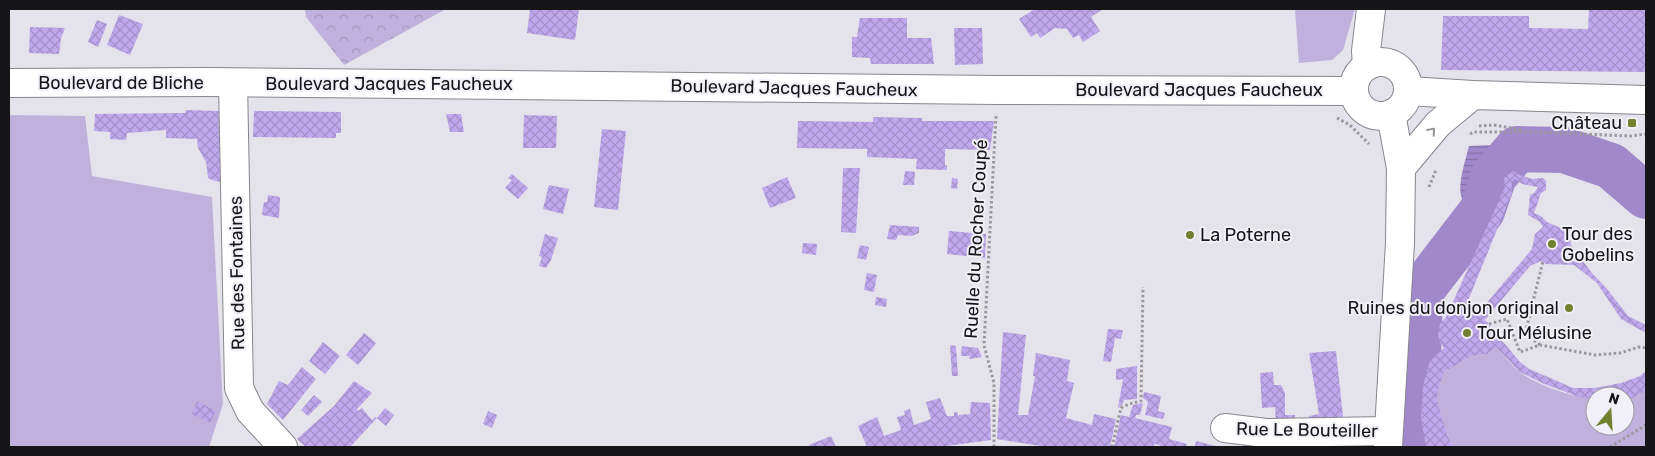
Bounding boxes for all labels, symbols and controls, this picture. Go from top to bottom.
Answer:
street label: Boulevard de Bliche [38,72,204,94]
street label: Boulevard Jacques Faucheux [265,73,513,95]
street label: Boulevard Jacques Faucheux [670,75,918,101]
street label: Boulevard Jacques Faucheux [1075,79,1323,101]
place label: Château [1551,112,1622,134]
marker: Château [1626,117,1638,129]
one-way arrow [1427,127,1436,136]
street label: Ruelle du Rocher Coupé [960,139,992,339]
street label: Rue des Fontaines [225,196,249,350]
place label: Tour des Gobelins [1562,223,1634,266]
place label: La Poterne [1200,224,1291,246]
marker: La Poterne [1184,229,1196,241]
marker: Tour des Gobelins [1546,238,1558,250]
place label: Ruines du donjon original [1347,297,1559,319]
marker: Ruines du donjon original [1563,302,1575,314]
place label: Tour Mélusine [1477,322,1592,344]
marker: Tour Mélusine [1461,327,1473,339]
north arrow [1585,386,1635,436]
text: N [1606,389,1621,409]
street label: Rue Le Bouteiller [1236,418,1378,442]

